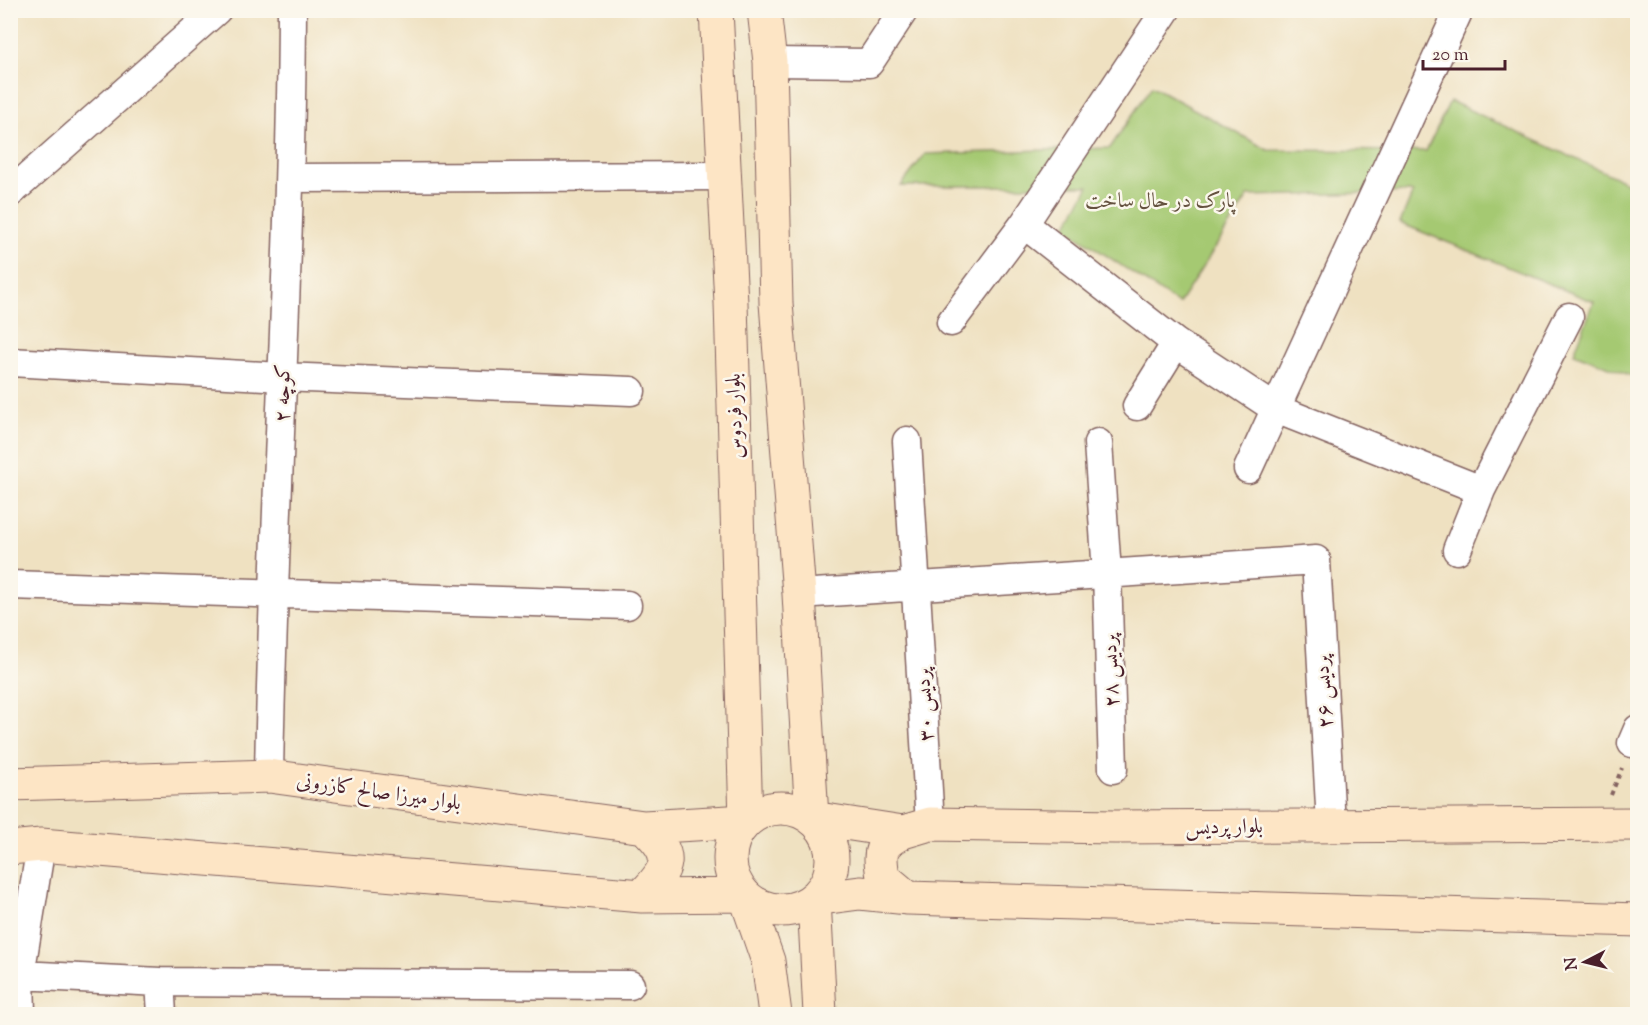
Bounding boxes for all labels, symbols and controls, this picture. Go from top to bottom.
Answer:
scale bar [1423,33,1506,71]
text: 20 m [1432,43,1469,69]
park label: پارک در حال ساخت [1085,187,1236,217]
street label: کوچه ۲ [268,364,300,423]
street label: بلوار فردوس [720,373,752,459]
street label: پردیس ۲۸ [1096,632,1128,708]
street label: پردیس ۲۶ [1308,652,1342,729]
street label: پردیس ۳۰ [909,665,943,742]
street label: بلوار میرزا صالح کازرونی [294,767,463,820]
street label: بلوار پردیس [1185,812,1263,844]
north arrow [1555,932,1615,992]
text: N [1560,956,1585,971]

